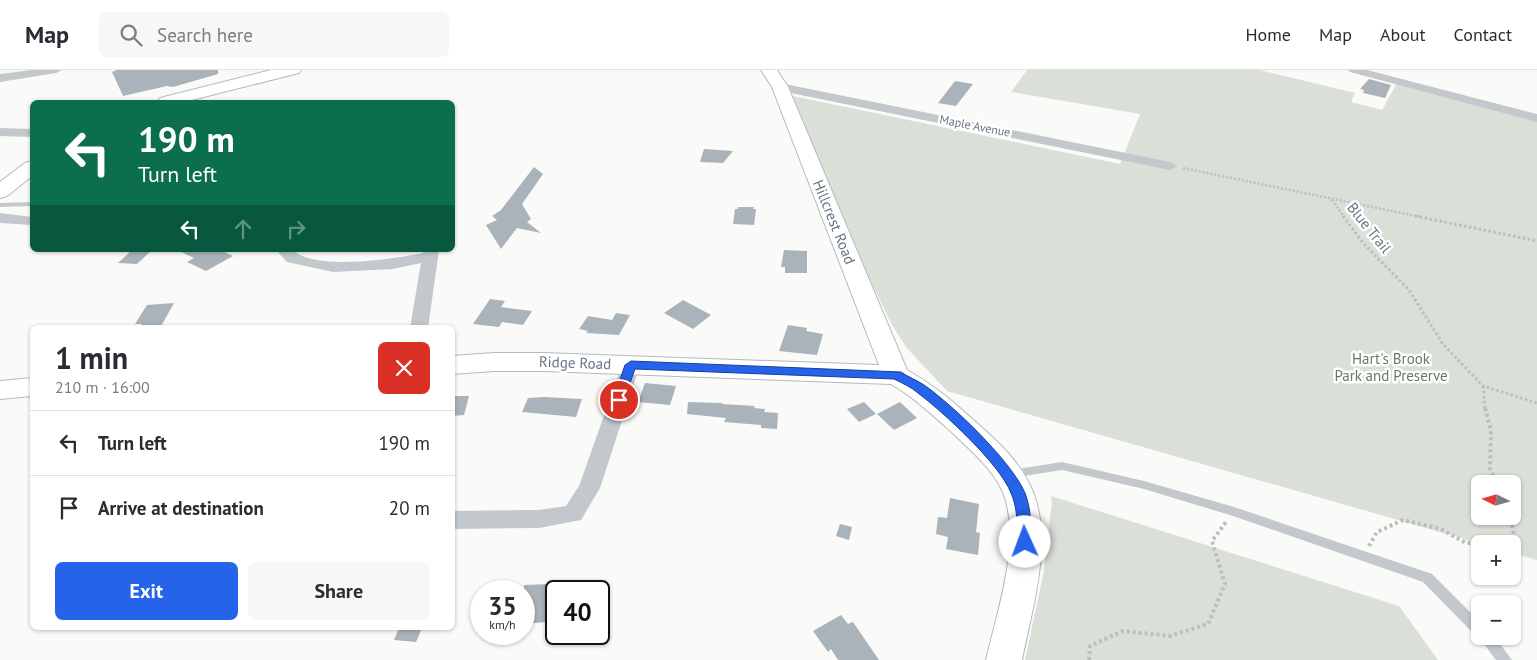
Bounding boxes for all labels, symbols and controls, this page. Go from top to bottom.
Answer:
search box [99,12,449,57]
text: Map [25,19,69,50]
icon: search [117,21,145,49]
text: Search here [157,23,253,47]
text: Home [1245,23,1291,46]
text: Map [1319,23,1352,46]
text: About [1380,23,1426,46]
text: Contact [1454,23,1512,46]
street label: Maple Avenue [938,111,1012,140]
text: 190 m [138,116,235,162]
icon: left [55,120,120,185]
text: Turn left [138,160,217,188]
street label: Hillcrest Road [809,177,860,267]
street label: Blue Trail [1343,198,1396,257]
icon: left [176,215,204,243]
icon: ahead [229,215,257,243]
icon: right [282,215,310,243]
text: 1 min [55,338,128,377]
button: close [378,342,430,394]
park label: Hart's Brook Park and Preserve [1334,349,1448,385]
street label: Ridge Road [538,352,612,373]
text: 210 m · 16:00 [55,377,150,397]
pin [598,379,640,421]
icon: arrive [605,386,633,414]
icon: left [55,429,83,457]
text: Turn left [98,431,167,455]
text: 190 m [378,431,430,455]
north arrow [1471,475,1521,525]
map controls [1471,475,1521,645]
icon: arrive [55,494,83,522]
text: Arrive at destination [98,496,264,520]
text: 20 m [389,496,430,520]
position arrow [998,515,1050,567]
button: + [1471,535,1521,585]
button: Exit [55,562,238,620]
button: Share [248,562,430,620]
speed limit sign: 40 [545,580,610,645]
text: 35 [488,590,517,622]
button: − [1471,595,1521,645]
text: km/h [489,617,516,632]

